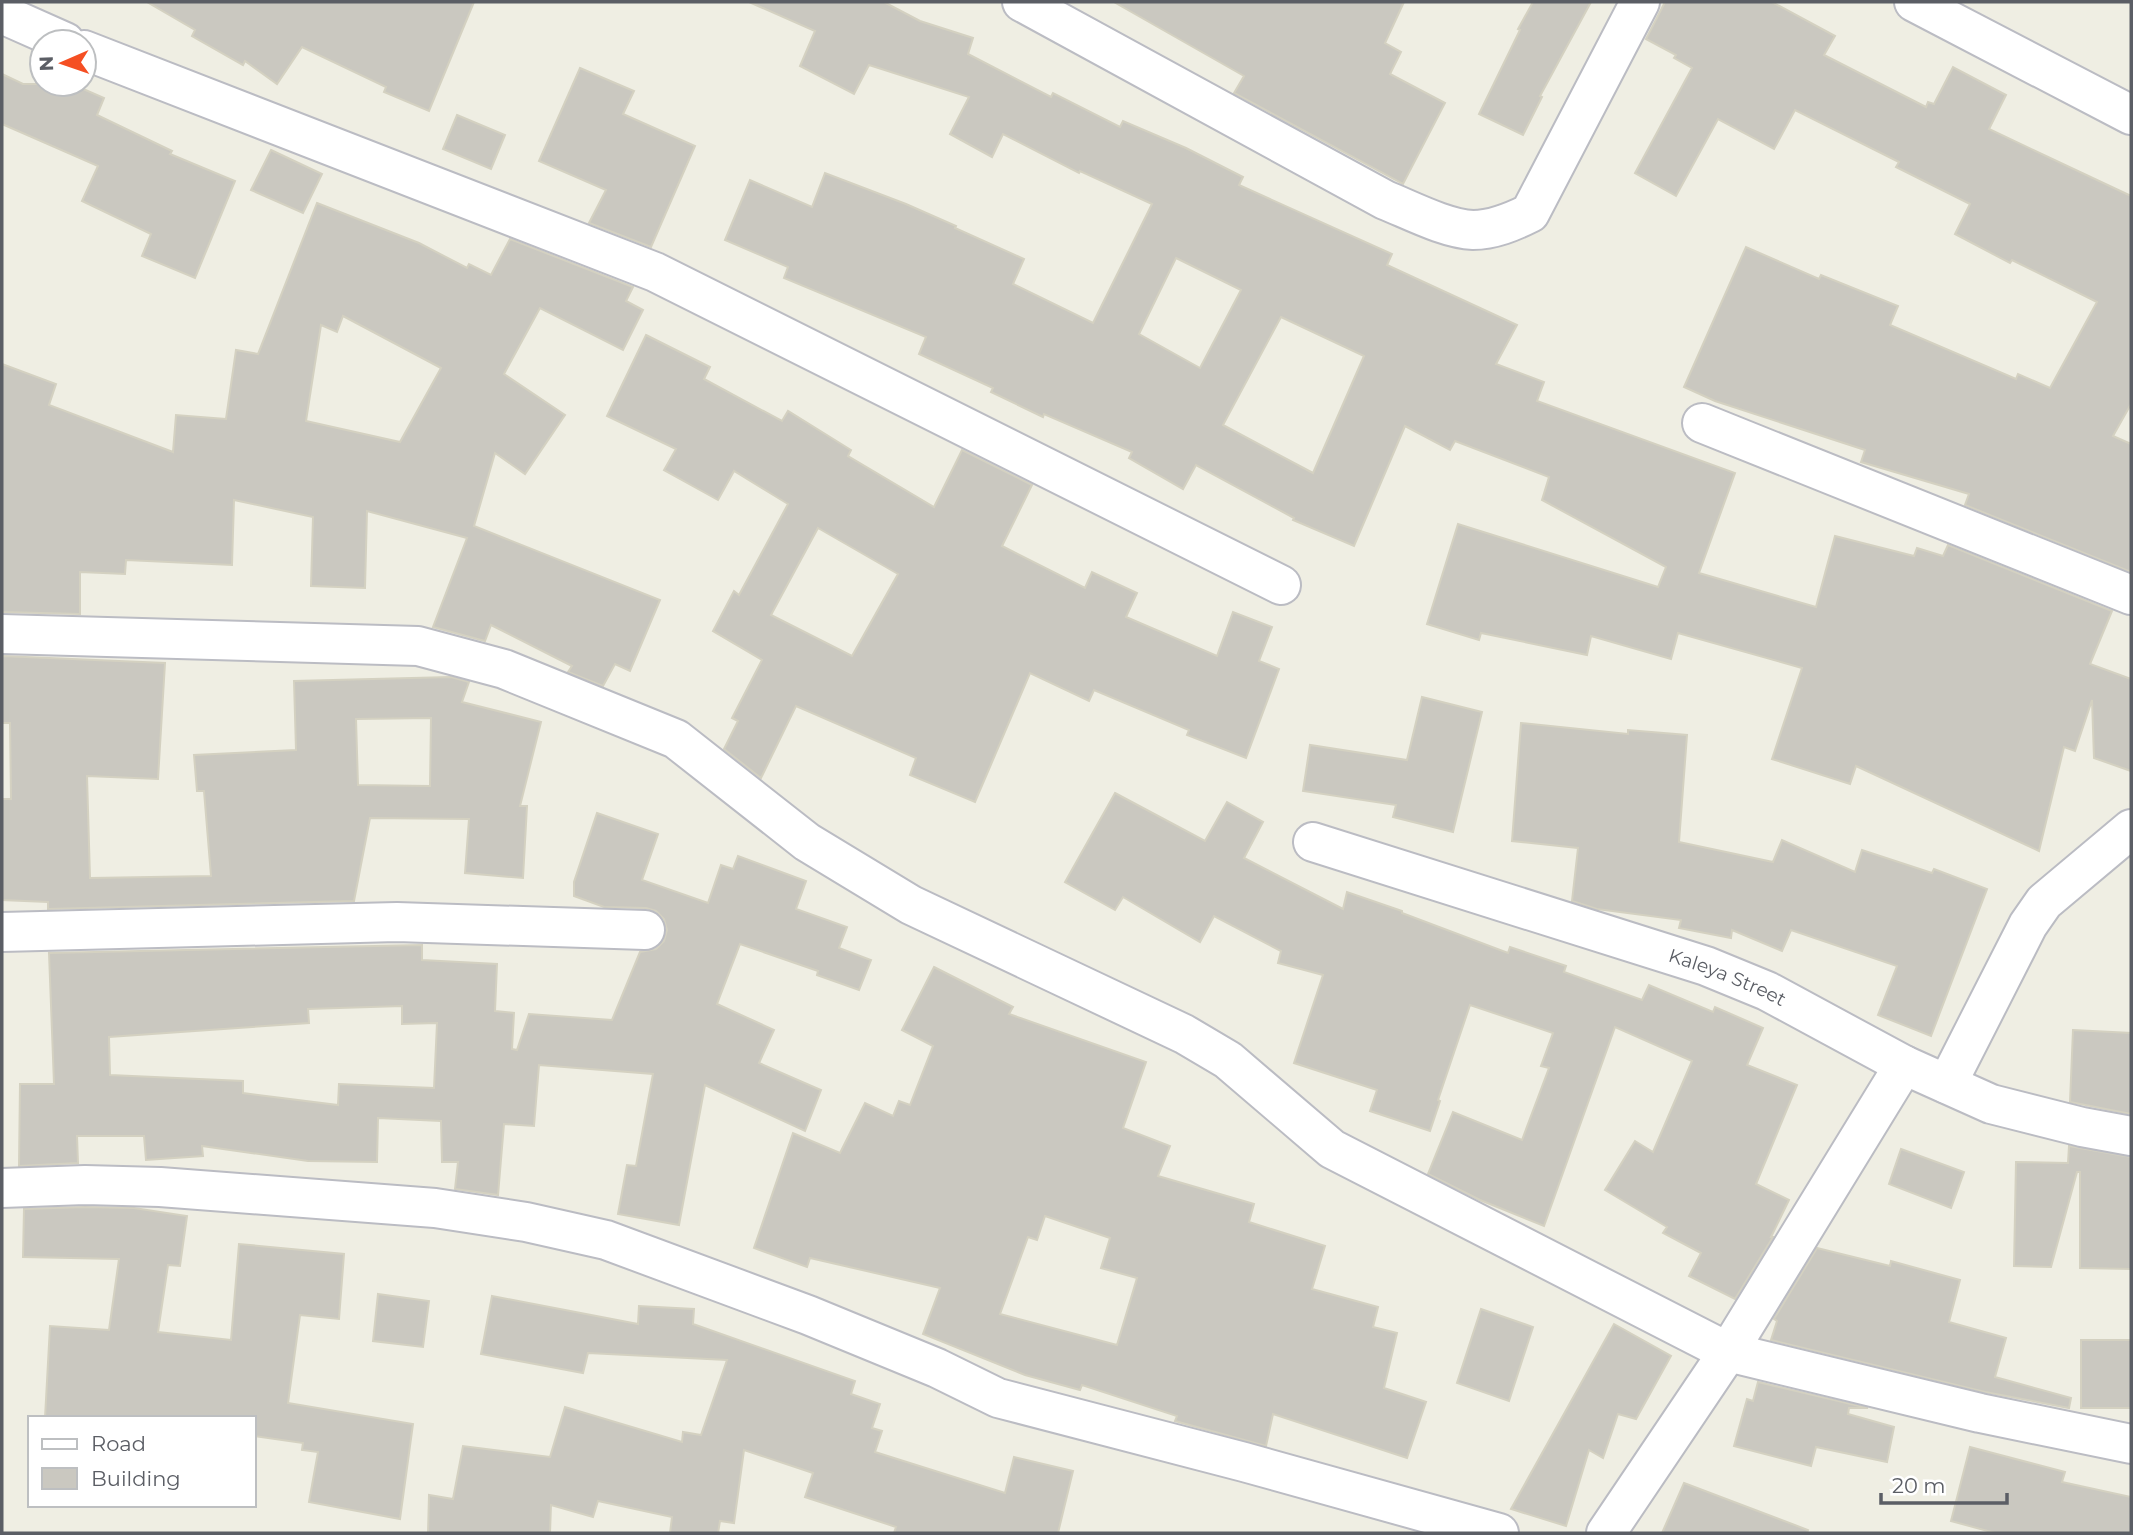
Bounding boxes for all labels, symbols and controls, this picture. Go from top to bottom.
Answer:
north arrow [28,28,98,98]
text: N [35,55,58,72]
street label: Kaleya Street [1666,944,1790,1011]
legend [28,1416,256,1507]
text: Road [91,1431,146,1456]
scale bar [1881,1462,2007,1506]
text: Building [91,1466,181,1491]
text: 20 m [1892,1473,1946,1498]

